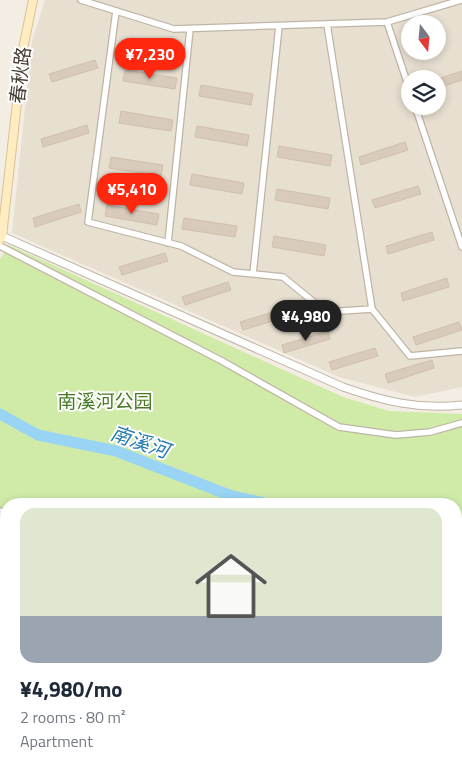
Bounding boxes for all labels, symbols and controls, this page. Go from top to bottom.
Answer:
north arrow [401,15,446,60]
map controls [401,15,446,115]
pin: ¥7,230 [109,38,191,80]
text: ¥7,230 [125,42,175,66]
street label: 春秋路 [2,45,37,105]
button: layers [401,70,446,115]
pin: ¥5,410 [91,172,173,215]
text: ¥5,410 [107,177,157,201]
pin: ¥4,980 [265,300,347,342]
text: ¥4,980 [281,304,331,328]
park label: 南溪河公园 [57,386,153,415]
water label: 南溪河 [107,417,177,467]
icon: home [186,541,276,631]
text: ¥4,980/mo [20,673,122,705]
text: 2 rooms · 80 m² [20,705,125,729]
text: Apartment [20,729,93,753]

